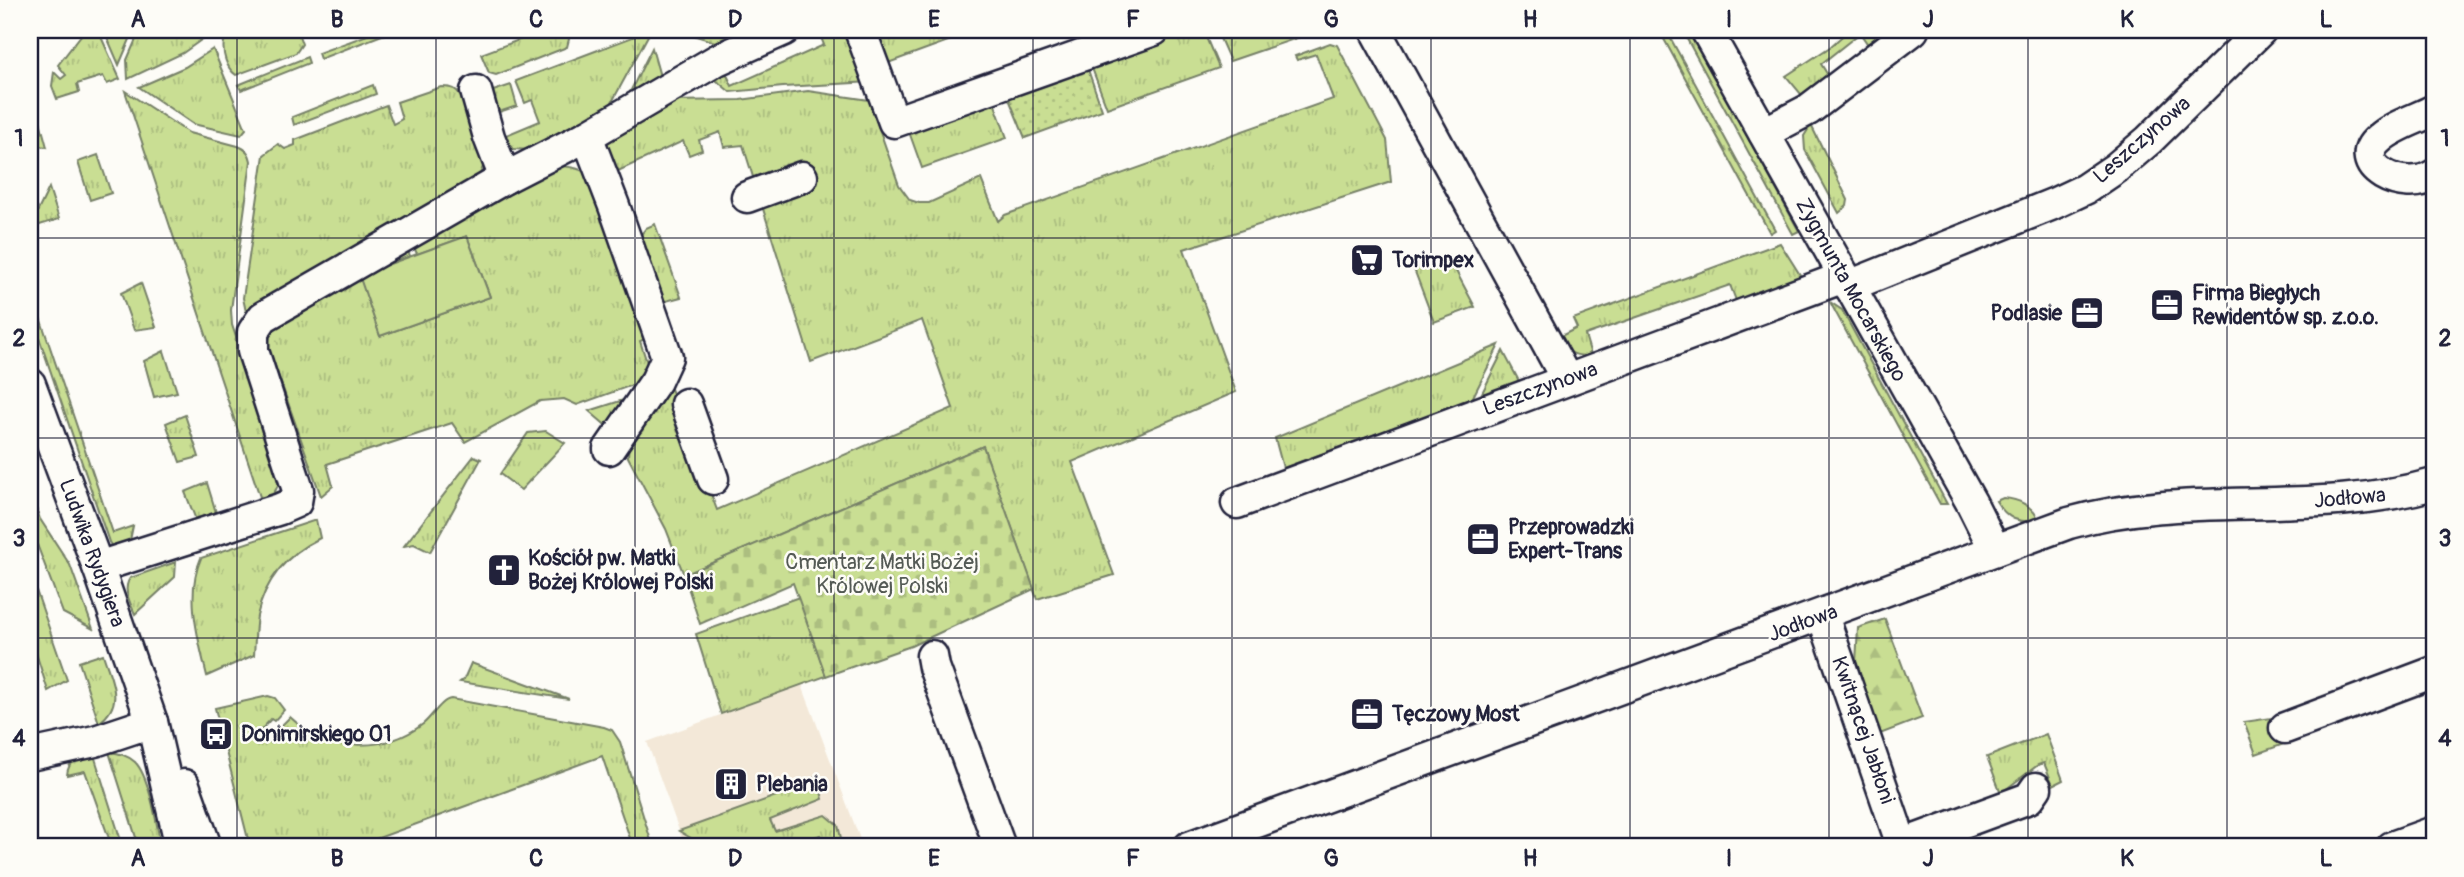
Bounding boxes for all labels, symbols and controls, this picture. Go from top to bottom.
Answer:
text: A [131,5,146,34]
text: B [330,5,344,34]
text: C [529,5,543,34]
text: D [728,5,742,34]
text: E [928,5,940,34]
text: F [1126,5,1140,34]
text: G [1323,5,1339,34]
text: H [1523,5,1537,34]
text: I [1726,5,1732,34]
text: J [1922,5,1934,34]
text: K [2120,5,2134,34]
text: L [2320,5,2333,34]
street label: Leszczynowa [2088,90,2196,190]
text: 1 [15,124,24,153]
text: 1 [2441,124,2450,153]
street label: Zygmunta Mocarskiego [1789,193,1913,387]
supermarket icon: Torimpex [1348,241,1386,279]
place label: Torimpex [1391,247,1474,274]
place label: Firma Biegłych Rewidentów sp. z.o.o. [2192,280,2379,331]
office icon: Firma Biegłych Rewidentów sp. z.o.o. [2148,286,2186,324]
office icon: Podlasie [2068,294,2106,332]
place label: Podlasie [1991,300,2063,327]
text: 2 [13,324,26,353]
text: 2 [2439,324,2452,353]
street label: Leszczynowa [1479,356,1601,422]
street label: Ludwika Rydygiera [53,475,131,631]
street label: Jodłowa [2313,481,2387,515]
place label: Przeprowadzki Expert-Trans [1508,514,1634,565]
office icon: Przeprowadzki Expert-Trans [1464,520,1502,558]
text: 3 [13,524,25,553]
text: 3 [2439,524,2451,553]
place label: Kościół pw. Matki Bożej Królowej Polski [528,545,713,596]
park label: Cmentarz Matki Bożej Królowej Polski [785,549,979,600]
church icon: Kościół pw. Matki Bożej Królowej Polski [485,551,523,589]
street label: Jodłowa [1765,598,1841,648]
street label: Kwitnącej Jabłoni [1825,653,1901,808]
office icon: Tęczowy Most [1348,695,1386,733]
place label: Tęczowy Most [1391,701,1520,728]
bus stop icon: Donimirskiego 01 [197,715,235,753]
place label: Donimirskiego 01 [241,721,391,748]
text: 4 [12,724,26,753]
text: 4 [2438,724,2452,753]
building icon: Plebania [712,765,750,803]
place label: Plebania [756,771,828,798]
text: A [131,844,146,873]
text: B [330,844,344,873]
text: C [529,844,543,873]
text: D [728,844,742,873]
text: E [928,844,940,873]
text: F [1126,844,1140,873]
text: G [1323,844,1339,873]
text: H [1523,844,1537,873]
text: I [1726,844,1732,873]
text: J [1922,844,1934,873]
text: K [2120,844,2134,873]
text: L [2320,844,2333,873]

